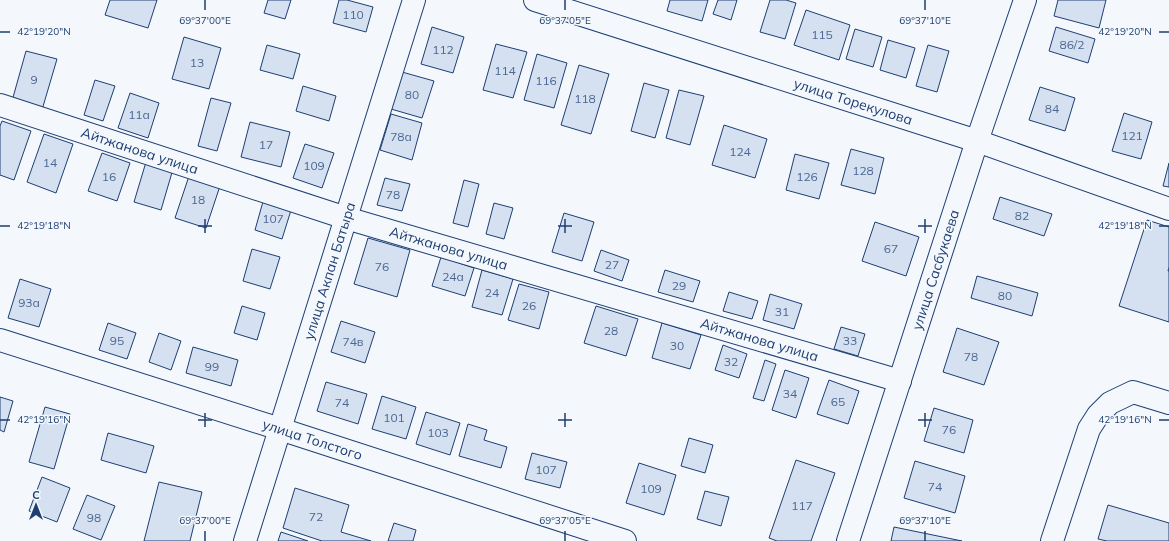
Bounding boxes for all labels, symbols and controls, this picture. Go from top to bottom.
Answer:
house number: 110 [342,7,364,22]
text: 69°37'00"E [179,14,231,27]
text: 69°37'05"E [539,14,591,27]
text: 69°37'10"E [899,14,951,27]
text: 42°19'20"N [17,25,71,38]
text: 42°19'20"N [1098,25,1152,38]
house number: 115 [811,27,833,42]
house number: 86/2 [1059,37,1085,52]
house number: 112 [432,42,454,57]
house number: 13 [190,55,204,70]
house number: 114 [494,63,516,78]
house number: 9 [30,72,38,87]
house number: 116 [535,73,557,88]
street label: улица Торекулова [792,74,915,129]
house number: 80 [405,87,419,102]
house number: 118 [574,91,596,106]
house number: 84 [1045,101,1059,116]
house number: 11а [128,107,150,122]
street label: Айтжанова улица [79,123,201,178]
house number: 121 [1121,128,1143,143]
house number: 78а [390,129,412,144]
house number: 17 [259,137,273,152]
house number: 124 [729,144,751,159]
house number: 14 [43,155,57,170]
house number: 109 [303,158,325,173]
house number: 128 [852,163,874,178]
house number: 16 [102,169,116,184]
house number: 126 [796,169,818,184]
house number: 78 [386,187,400,202]
house number: 18 [191,192,205,207]
street label: улица Акпан Батыра [299,200,359,342]
street label: улица Сасбукаева [908,207,963,332]
house number: 82 [1015,208,1029,223]
house number: 107 [262,211,284,226]
text: 42°19'18"N [17,219,71,232]
text: 42°19'18"N [1098,219,1152,232]
street label: Айтжанова улица [387,222,510,274]
house number: 67 [884,241,898,256]
house number: 27 [605,257,619,272]
house number: 76 [375,259,389,274]
house number: 24а [442,269,464,284]
house number: 29 [672,278,686,293]
house number: 24 [485,285,499,300]
house number: 80 [998,288,1012,303]
house number: 93а [18,295,40,310]
house number: 26 [522,298,536,313]
house number: 31 [775,304,789,319]
street label: Айтжанова улица [698,314,821,366]
house number: 28 [604,323,618,338]
house number: 95 [110,333,124,348]
house number: 33 [843,333,857,348]
house number: 74в [342,334,364,349]
house number: 30 [670,338,684,353]
house number: 78 [964,349,978,364]
house number: 32 [724,354,738,369]
house number: 99 [205,359,219,374]
house number: 34 [783,386,797,401]
house number: 65 [831,394,845,409]
house number: 74 [335,395,349,410]
house number: 101 [383,410,405,425]
text: 42°19'16"N [17,413,71,426]
text: 42°19'16"N [1098,413,1152,426]
street label: улица Толстого [260,415,365,464]
house number: 76 [942,422,956,437]
house number: 103 [427,425,449,440]
house number: 107 [535,462,557,477]
house number: 74 [928,479,942,494]
house number: 109 [640,481,662,496]
north arrow [16,485,56,525]
text: С [32,488,40,502]
house number: 117 [791,498,813,513]
house number: 72 [309,509,323,524]
house number: 98 [87,510,101,525]
text: 69°37'00"E [179,514,231,527]
text: 69°37'05"E [539,514,591,527]
text: 69°37'10"E [899,514,951,527]

